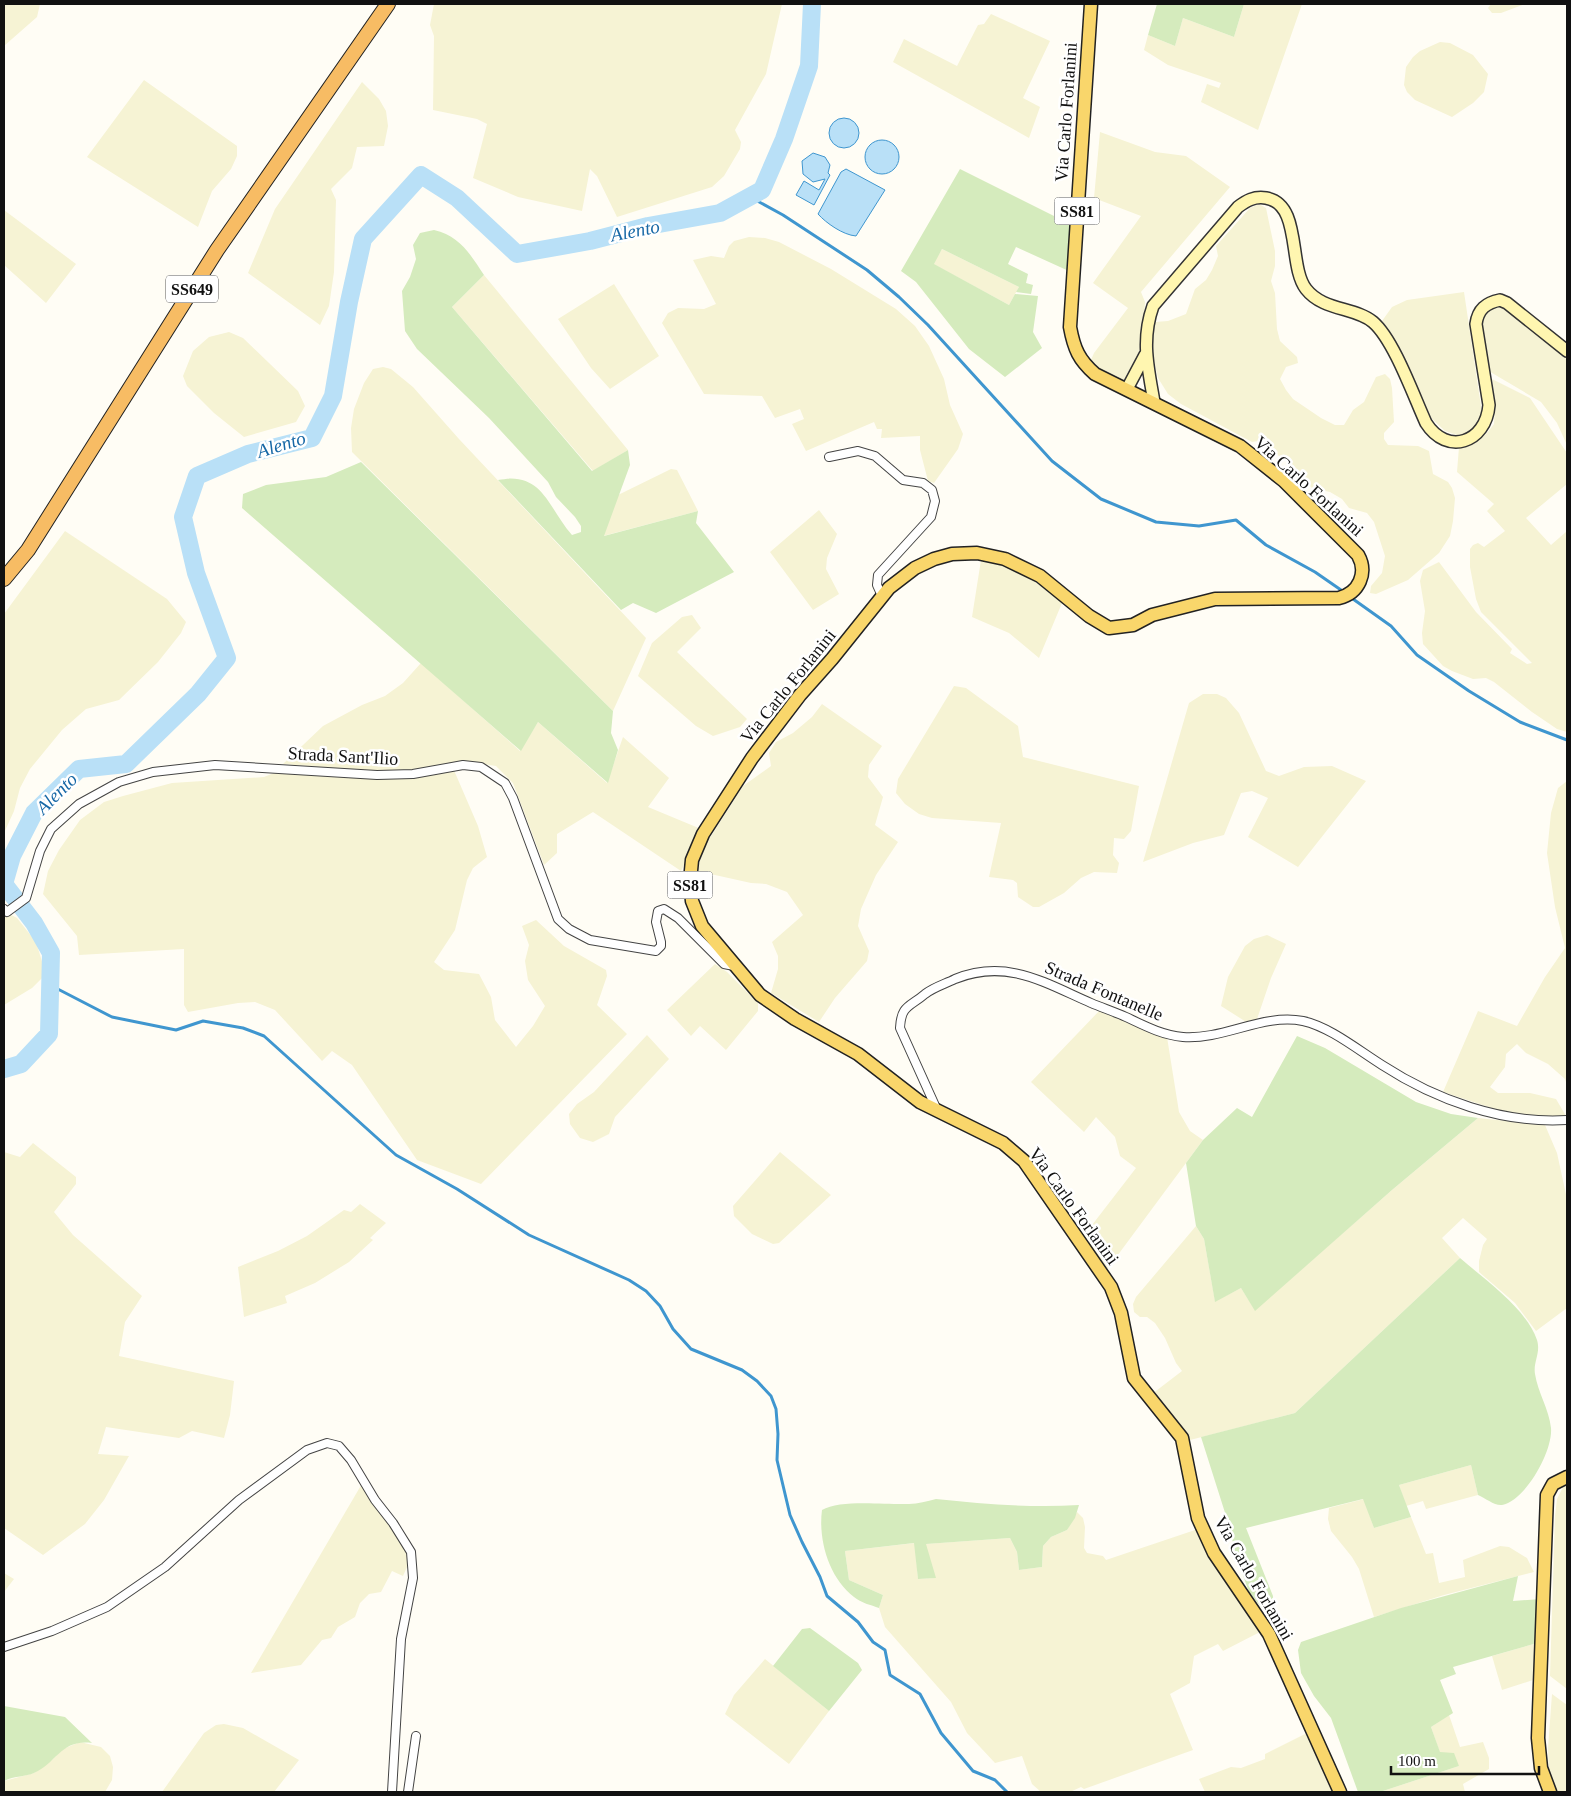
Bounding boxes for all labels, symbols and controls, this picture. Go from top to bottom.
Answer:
street label: Via Carlo Forlanini [1051,42,1081,182]
road number: SS81 [1054,198,1100,225]
water label: Alento [607,215,661,246]
road number: SS649 [166,276,218,302]
water label: Alento [252,427,308,462]
street label: Via Carlo Forlanini [1250,432,1368,540]
street label: Via Carlo Forlanini [736,625,840,747]
street label: Strada Sant'Ilio [287,743,399,769]
water label: Alento [30,768,81,820]
road number: SS81 [668,872,712,898]
street label: Strada Fontanelle [1042,957,1166,1025]
street label: Via Carlo Forlanini [1025,1144,1123,1268]
street label: Via Carlo Forlanini [1210,1512,1298,1644]
scale bar [1391,1744,1538,1776]
text: 100 m [1398,1753,1436,1769]

